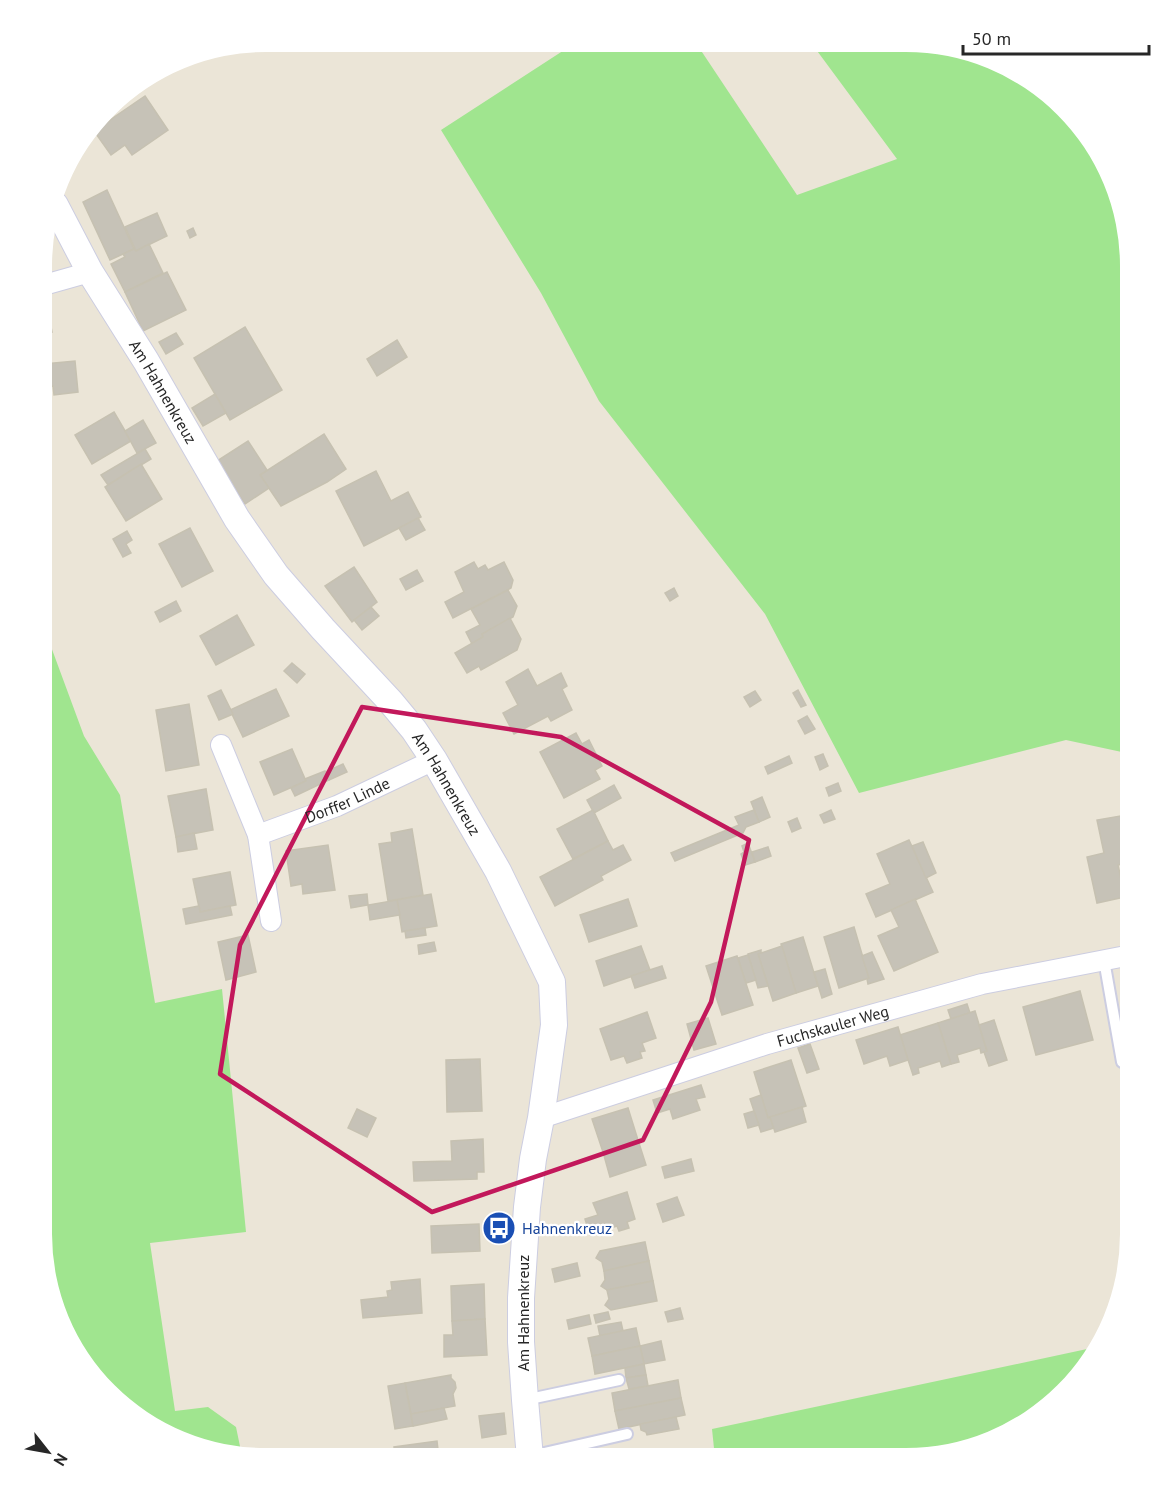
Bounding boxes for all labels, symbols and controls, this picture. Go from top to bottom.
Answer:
scale bar [963,18,1149,56]
text: 50 m [972,27,1011,50]
street label: Am Hahnenkreuz [125,336,201,447]
street label: Am Hahnenkreuz [408,728,485,839]
street label: Dorffer Linde [302,772,393,827]
street label: Fuchskauler Weg [774,1001,891,1051]
bus stop icon: Hahnenkreuz [481,1210,517,1246]
place label: Hahnenkreuz [522,1218,612,1238]
street label: Am Hahnenkreuz [513,1255,533,1371]
north arrow [18,1422,78,1482]
text: N [50,1450,72,1469]

